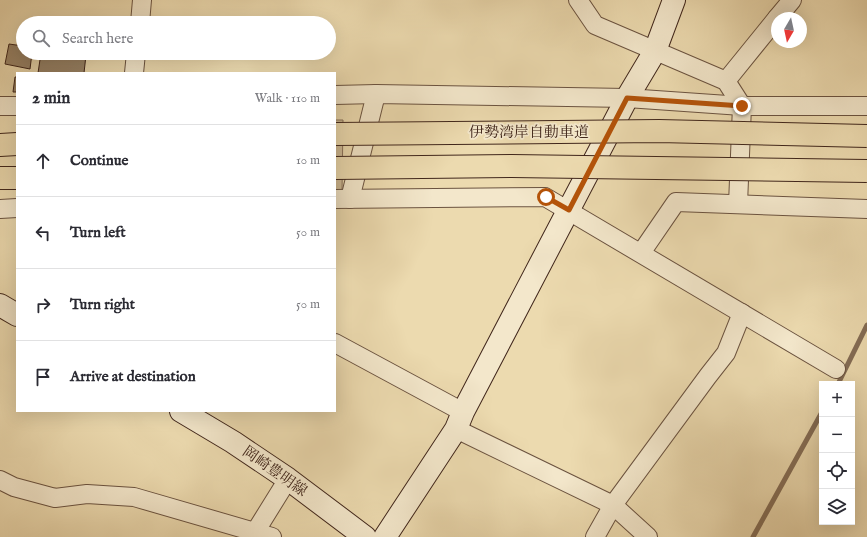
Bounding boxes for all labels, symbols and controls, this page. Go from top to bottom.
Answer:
north arrow [771,12,807,48]
search box [16,16,336,60]
icon: search [30,27,52,49]
text: Search here [62,29,133,48]
text: 2 min [32,88,70,109]
text: Walk · 110 m [255,90,320,107]
route end [733,97,751,115]
street label: 伊勢湾岸自動車道 [469,123,589,142]
icon: ahead [32,150,54,172]
text: Continue [70,151,128,170]
text: 10 m [296,152,320,169]
route start [537,188,555,206]
icon: left [32,222,54,244]
text: Turn left [70,223,126,242]
text: 50 m [296,224,320,241]
icon: right [32,294,54,316]
text: Turn right [70,295,135,314]
text: 50 m [296,296,320,313]
icon: arrive [32,366,54,388]
text: Arrive at destination [70,367,196,386]
map controls [819,381,855,525]
button: + [819,381,855,417]
button: − [819,417,855,453]
street label: 岡崎豊明線 [239,442,311,501]
button: locate [819,453,855,489]
button: layers [819,489,855,525]

